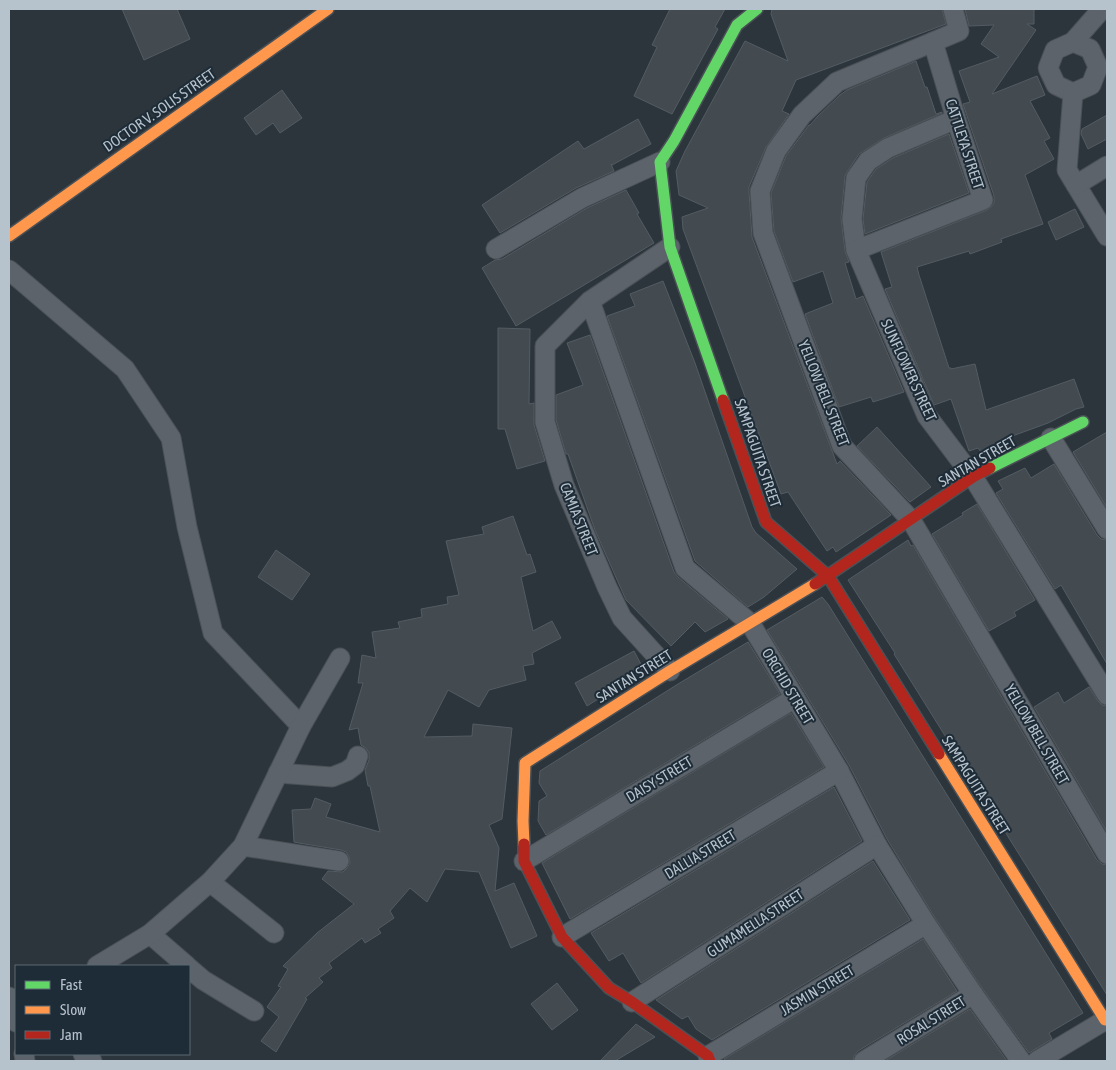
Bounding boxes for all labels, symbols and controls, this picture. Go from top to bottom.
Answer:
street label: DOCTOR V. SOLIS STREET [100,65,219,155]
street label: CATTLEYA STREET [942,97,988,192]
street label: SUNFLOWER STREET [878,316,940,424]
street label: YELLOW BELL STREET [795,338,853,449]
street label: SAMPAGUITA STREET [731,397,785,510]
street label: SANTAN STREET [935,432,1019,490]
street label: CAMIA STREET [557,480,601,558]
street label: ORCHID STREET [759,645,818,727]
street label: SANTAN STREET [593,646,676,706]
street label: YELLOW BELL STREET [1001,681,1073,787]
street label: SAMPAGUITA STREET [939,732,1014,838]
street label: DAISY STREET [623,752,696,805]
street label: DALLIA STREET [661,826,739,882]
street label: GUMAMELLA STREET [704,885,807,960]
street label: JASMIN STREET [777,961,857,1019]
legend [15,965,190,1055]
text: Fast [60,976,82,993]
street label: ROSAL STREET [894,992,969,1048]
text: Slow [60,1001,86,1018]
text: Jam [60,1026,83,1043]

